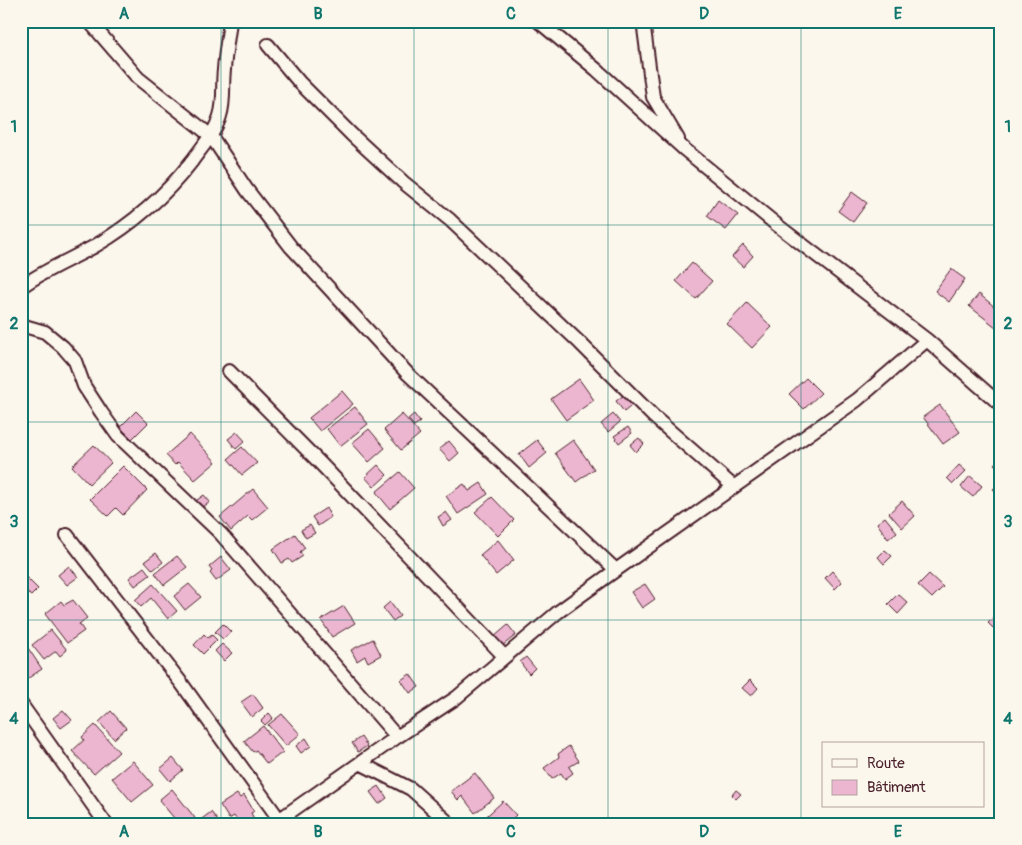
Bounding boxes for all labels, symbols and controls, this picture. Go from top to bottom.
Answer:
text: A [119,4,130,24]
text: B [313,4,323,24]
text: C [506,4,516,24]
text: D [699,4,709,24]
text: E [894,4,903,24]
text: 1 [11,117,17,137]
text: 1 [1005,117,1011,137]
text: 2 [10,314,19,334]
text: 2 [1004,314,1013,334]
text: 3 [10,512,19,532]
text: 3 [1004,512,1013,532]
text: 4 [9,709,19,729]
text: 4 [1003,709,1013,729]
legend [822,742,984,808]
text: Route [867,754,905,773]
text: Bâtiment [867,778,927,797]
text: A [119,822,130,842]
text: B [313,822,323,842]
text: C [506,822,516,842]
text: D [699,822,709,842]
text: E [894,822,903,842]

